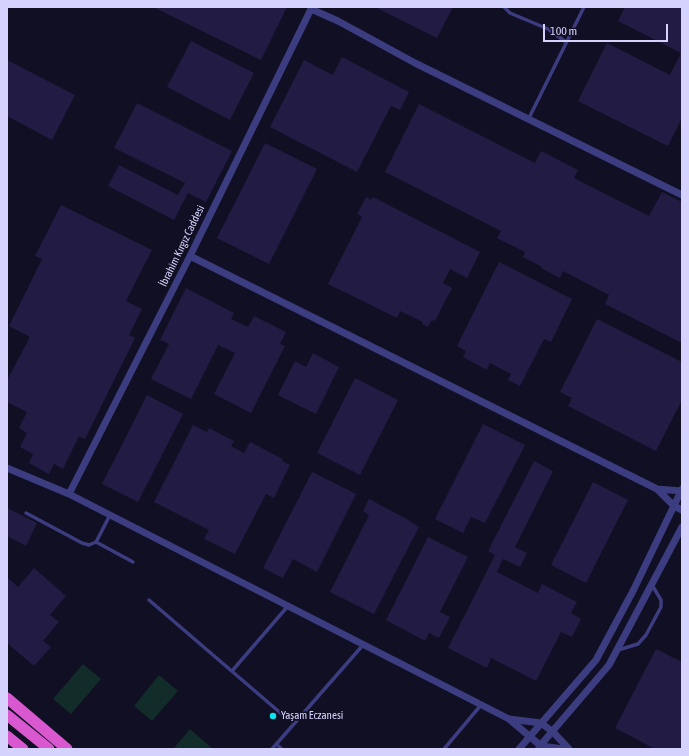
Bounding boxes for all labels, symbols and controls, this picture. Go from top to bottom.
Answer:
scale bar [545,16,670,42]
text: 100 m [550,24,577,38]
street label: İbrahim Kırgız Caddesi [157,203,207,289]
place label: Yaşam Eczanesi [281,709,343,723]
marker: Yaşam Eczanesi [268,711,278,721]

